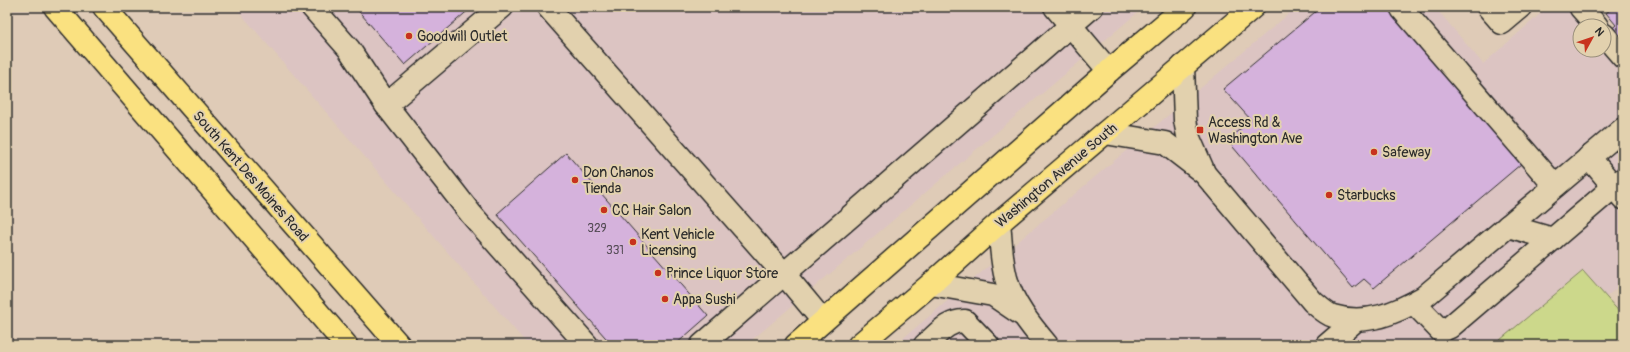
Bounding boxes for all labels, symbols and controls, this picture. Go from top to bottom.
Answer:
north arrow [1572,18,1612,58]
text: N [1592,25,1607,39]
place label: Goodwill Outlet [417,28,508,45]
marker: Goodwill Outlet [404,31,414,41]
street label: South Kent Des Moines Road [189,108,312,245]
place label: Access Rd & Washington Ave [1208,114,1302,147]
street label: Washington Avenue South [992,119,1121,231]
marker: Access Rd & Washington Ave [1195,125,1205,135]
place label: Safeway [1382,144,1430,161]
marker: Safeway [1369,147,1379,157]
place label: Don Chanos Tienda [583,164,654,197]
marker: Don Chanos Tienda [570,175,580,185]
place label: Starbucks [1337,187,1396,204]
marker: Starbucks [1324,190,1334,200]
place label: CC Hair Salon [612,202,692,219]
marker: CC Hair Salon [599,205,609,215]
house number: 329 [587,221,607,236]
place label: Kent Vehicle Licensing [641,226,714,259]
marker: Kent Vehicle Licensing [628,237,638,247]
house number: 331 [606,243,624,258]
place label: Prince Liquor Store [666,265,778,282]
marker: Prince Liquor Store [653,268,663,278]
place label: Appa Sushi [673,291,736,308]
marker: Appa Sushi [660,294,670,304]

